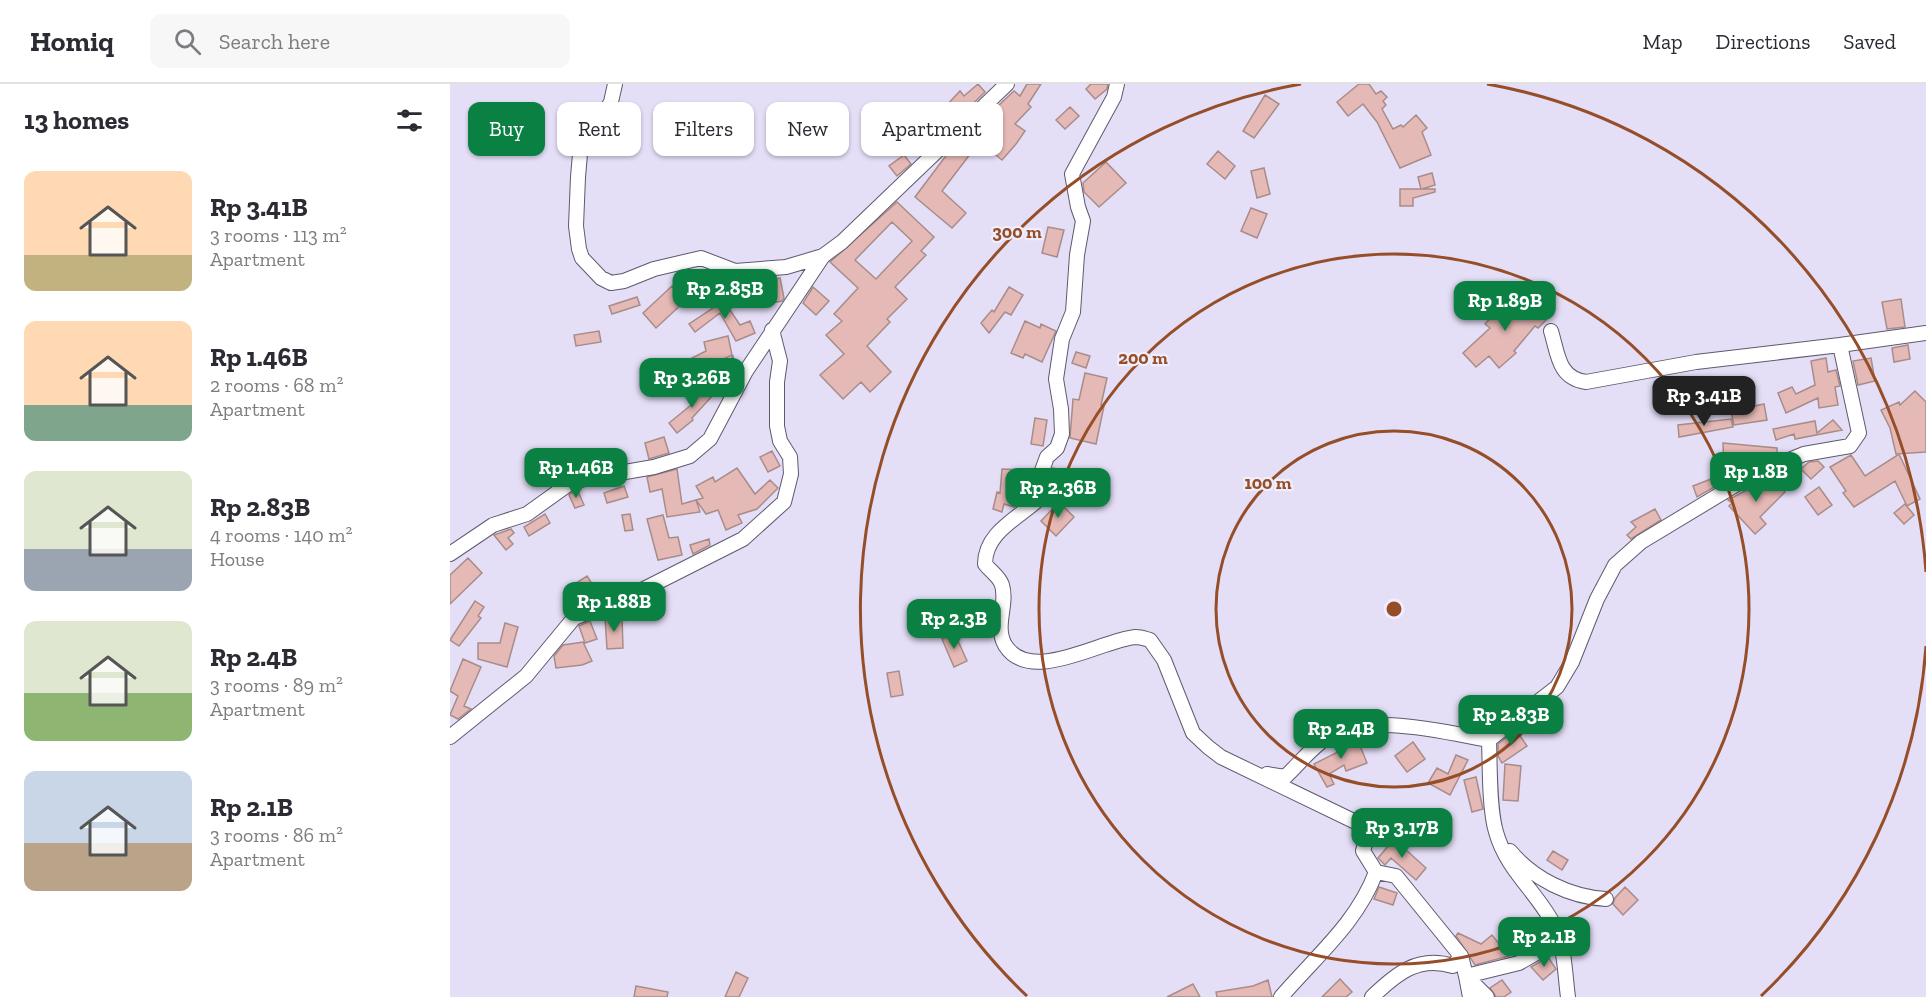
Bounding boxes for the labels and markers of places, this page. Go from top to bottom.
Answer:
pin: Rp 2.85B [663,269,787,320]
pin: Rp 1.89B [1443,281,1567,332]
pin: Rp 3.26B [630,358,754,409]
pin: Rp 3.41B [1642,376,1766,427]
pin: Rp 1.46B [514,448,638,499]
pin: Rp 1.8B [1701,452,1811,503]
pin: Rp 2.36B [996,468,1120,519]
pin: Rp 1.88B [552,582,676,633]
pin: Rp 2.3B [899,599,1009,650]
centre of rings [1384,599,1404,619]
pin: Rp 2.83B [1449,695,1573,746]
pin: Rp 2.4B [1286,709,1396,760]
pin: Rp 3.17B [1340,808,1464,859]
pin: Rp 2.1B [1489,917,1599,968]

